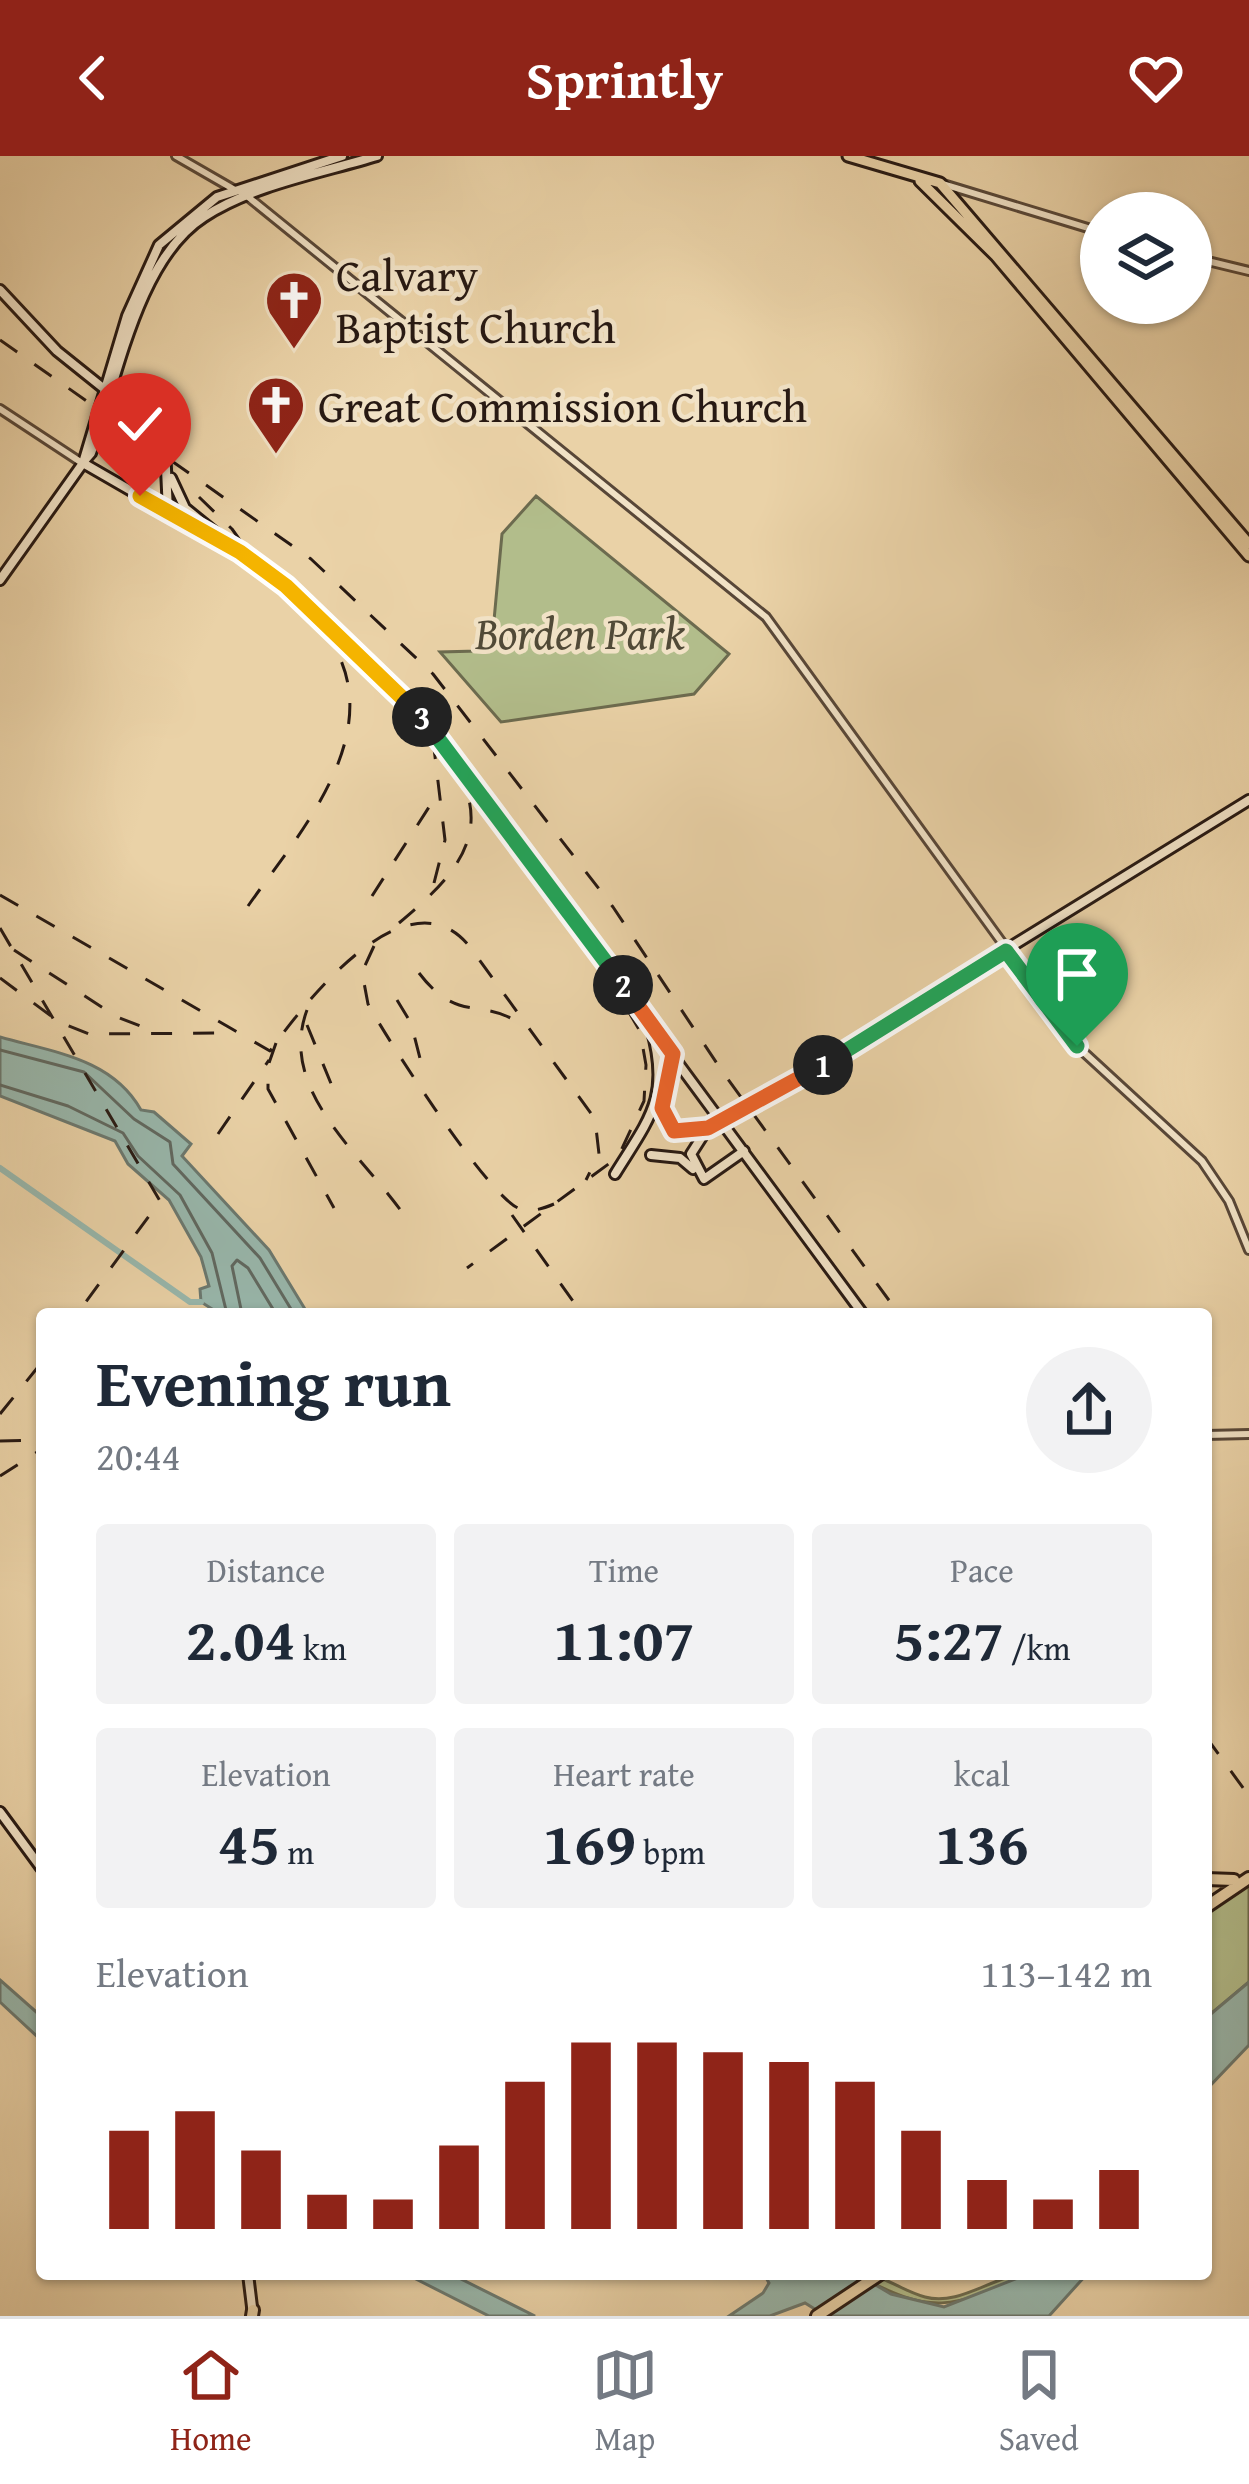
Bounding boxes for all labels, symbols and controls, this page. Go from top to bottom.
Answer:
text: Sprintly [526,39,723,118]
icon: back [60,45,126,111]
icon: heart [1123,45,1189,111]
map controls [1080,192,1212,324]
button: layers [1080,192,1212,324]
place label: Calvary Baptist Church [336,242,616,359]
church icon: Calvary Baptist Church [263,269,325,351]
pin [89,373,191,496]
place label: Great Commission Church [318,373,807,438]
church icon: Great Commission Church [245,374,307,456]
icon: check [107,391,173,457]
park label: Borden Park [474,600,685,665]
pin: 3 [392,687,452,747]
text: 3 [413,693,431,741]
pin [1026,923,1128,1046]
icon: arrive [1044,941,1110,1007]
pin: 2 [593,955,653,1015]
text: 2 [614,961,632,1009]
pin: 1 [793,1035,853,1095]
text: 1 [814,1041,832,1089]
text: Evening run [96,1333,451,1430]
button: share [1026,1347,1152,1473]
text: 20:44 [96,1427,181,1484]
text: Distance [207,1546,325,1594]
text: Time [589,1546,659,1594]
text: Pace [950,1546,1014,1594]
text: 2.04 [185,1594,296,1682]
text: 11:07 [553,1594,695,1682]
text: 5:27 [894,1594,1004,1682]
text: km [296,1624,347,1672]
text: /km [1004,1624,1070,1672]
text: Elevation [201,1750,331,1798]
text: Heart rate [553,1750,695,1798]
text: kcal [954,1750,1010,1798]
text: 45 [218,1798,280,1886]
text: 169 [543,1798,636,1886]
text: 136 [935,1798,1029,1886]
text: m [280,1828,314,1876]
text: bpm [636,1828,705,1876]
text: Elevation [96,1944,249,2001]
text: 113–142 m [980,1944,1152,2001]
tab: Home [170,2342,251,2462]
tab: Map [592,2342,658,2462]
tab: Saved [999,2342,1079,2462]

